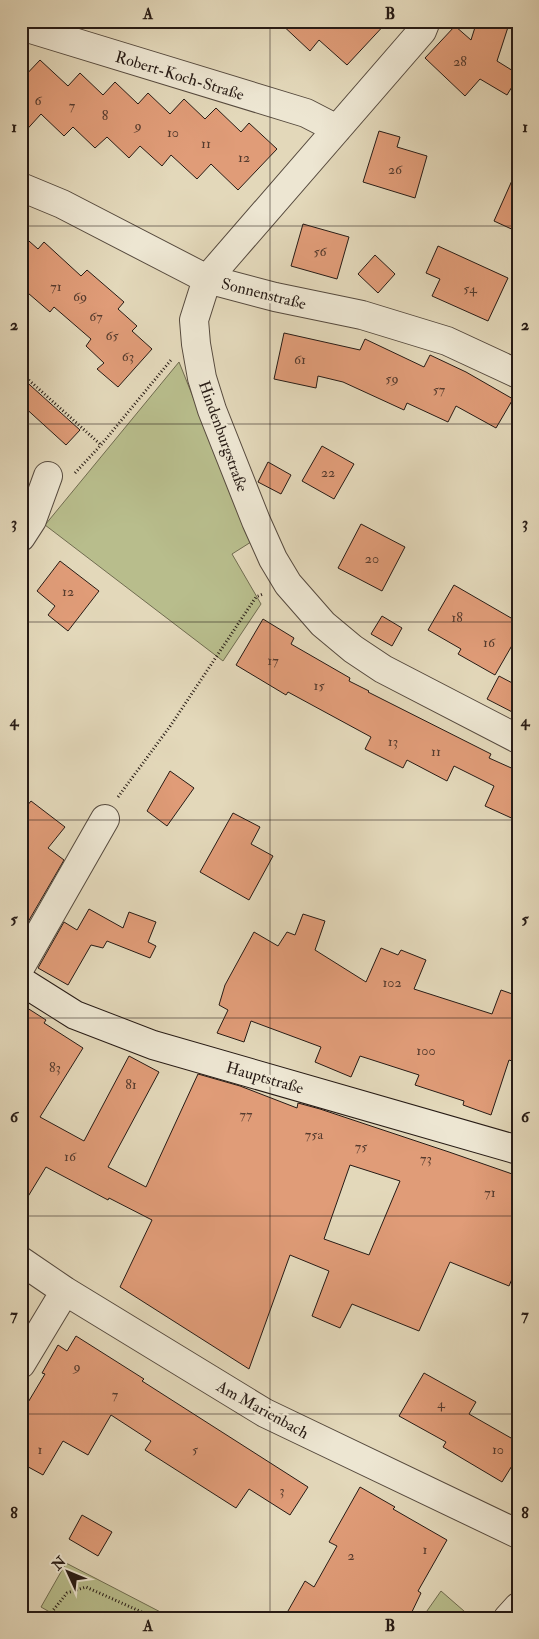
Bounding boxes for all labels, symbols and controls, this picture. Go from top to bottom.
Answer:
text: A [142,4,154,24]
text: B [385,4,395,24]
street label: Robert-Koch-Straße [113,47,247,105]
house number: 28 [453,53,467,70]
house number: 6 [34,92,42,109]
house number: 7 [69,97,76,114]
house number: 8 [102,107,109,124]
text: 1 [11,117,17,137]
house number: 9 [133,117,142,134]
text: 1 [522,117,528,137]
house number: 10 [167,124,179,141]
house number: 11 [201,135,211,152]
house number: 12 [238,149,250,166]
house number: 26 [388,161,403,178]
house number: 56 [313,243,328,260]
street label: Sonnenstraße [219,274,308,314]
house number: 71 [50,278,62,295]
house number: 54 [463,280,478,297]
house number: 69 [73,288,87,305]
house number: 67 [89,308,103,325]
text: 2 [10,315,18,335]
text: 2 [521,315,529,335]
house number: 65 [105,327,119,344]
house number: 63 [122,348,134,365]
house number: 61 [294,351,306,368]
house number: 59 [385,370,399,387]
street label: Hindenburgstraße [194,378,253,495]
house number: 57 [433,381,446,398]
house number: 22 [321,464,335,481]
text: 3 [11,513,17,533]
text: 3 [522,513,528,533]
house number: 20 [365,550,379,567]
house number: 12 [62,583,74,600]
house number: 18 [451,609,463,626]
house number: 16 [483,634,496,651]
house number: 17 [267,652,279,669]
house number: 15 [313,677,325,694]
text: 4 [9,711,20,731]
text: 4 [520,711,531,731]
house number: 13 [388,733,398,750]
house number: 11 [431,743,441,760]
text: 5 [10,909,18,929]
text: 5 [521,909,529,929]
house number: 102 [382,974,402,991]
house number: 100 [416,1042,436,1059]
street label: Hauptstraße [223,1057,306,1100]
house number: 83 [49,1059,61,1076]
house number: 81 [125,1076,137,1093]
house number: 77 [240,1106,253,1123]
text: 6 [10,1107,20,1127]
text: 6 [521,1107,531,1127]
house number: 75a [305,1126,323,1143]
house number: 75 [355,1138,368,1155]
house number: 16 [64,1148,77,1165]
house number: 73 [420,1150,432,1167]
house number: 71 [484,1184,496,1201]
text: 7 [10,1305,18,1325]
text: 7 [521,1305,529,1325]
house number: 9 [72,1358,81,1375]
street label: Am Marienbach [212,1376,313,1444]
house number: 7 [112,1386,119,1403]
house number: 4 [437,1395,446,1412]
house number: 1 [38,1441,43,1458]
house number: 5 [192,1441,199,1458]
house number: 10 [492,1441,504,1458]
house number: 3 [279,1482,285,1499]
text: 8 [10,1503,18,1523]
text: 8 [521,1503,529,1523]
house number: 1 [423,1541,428,1558]
north arrow [42,1546,92,1596]
house number: 2 [347,1547,355,1564]
text: N [48,1553,70,1574]
text: A [142,1616,154,1636]
text: B [385,1616,395,1636]

